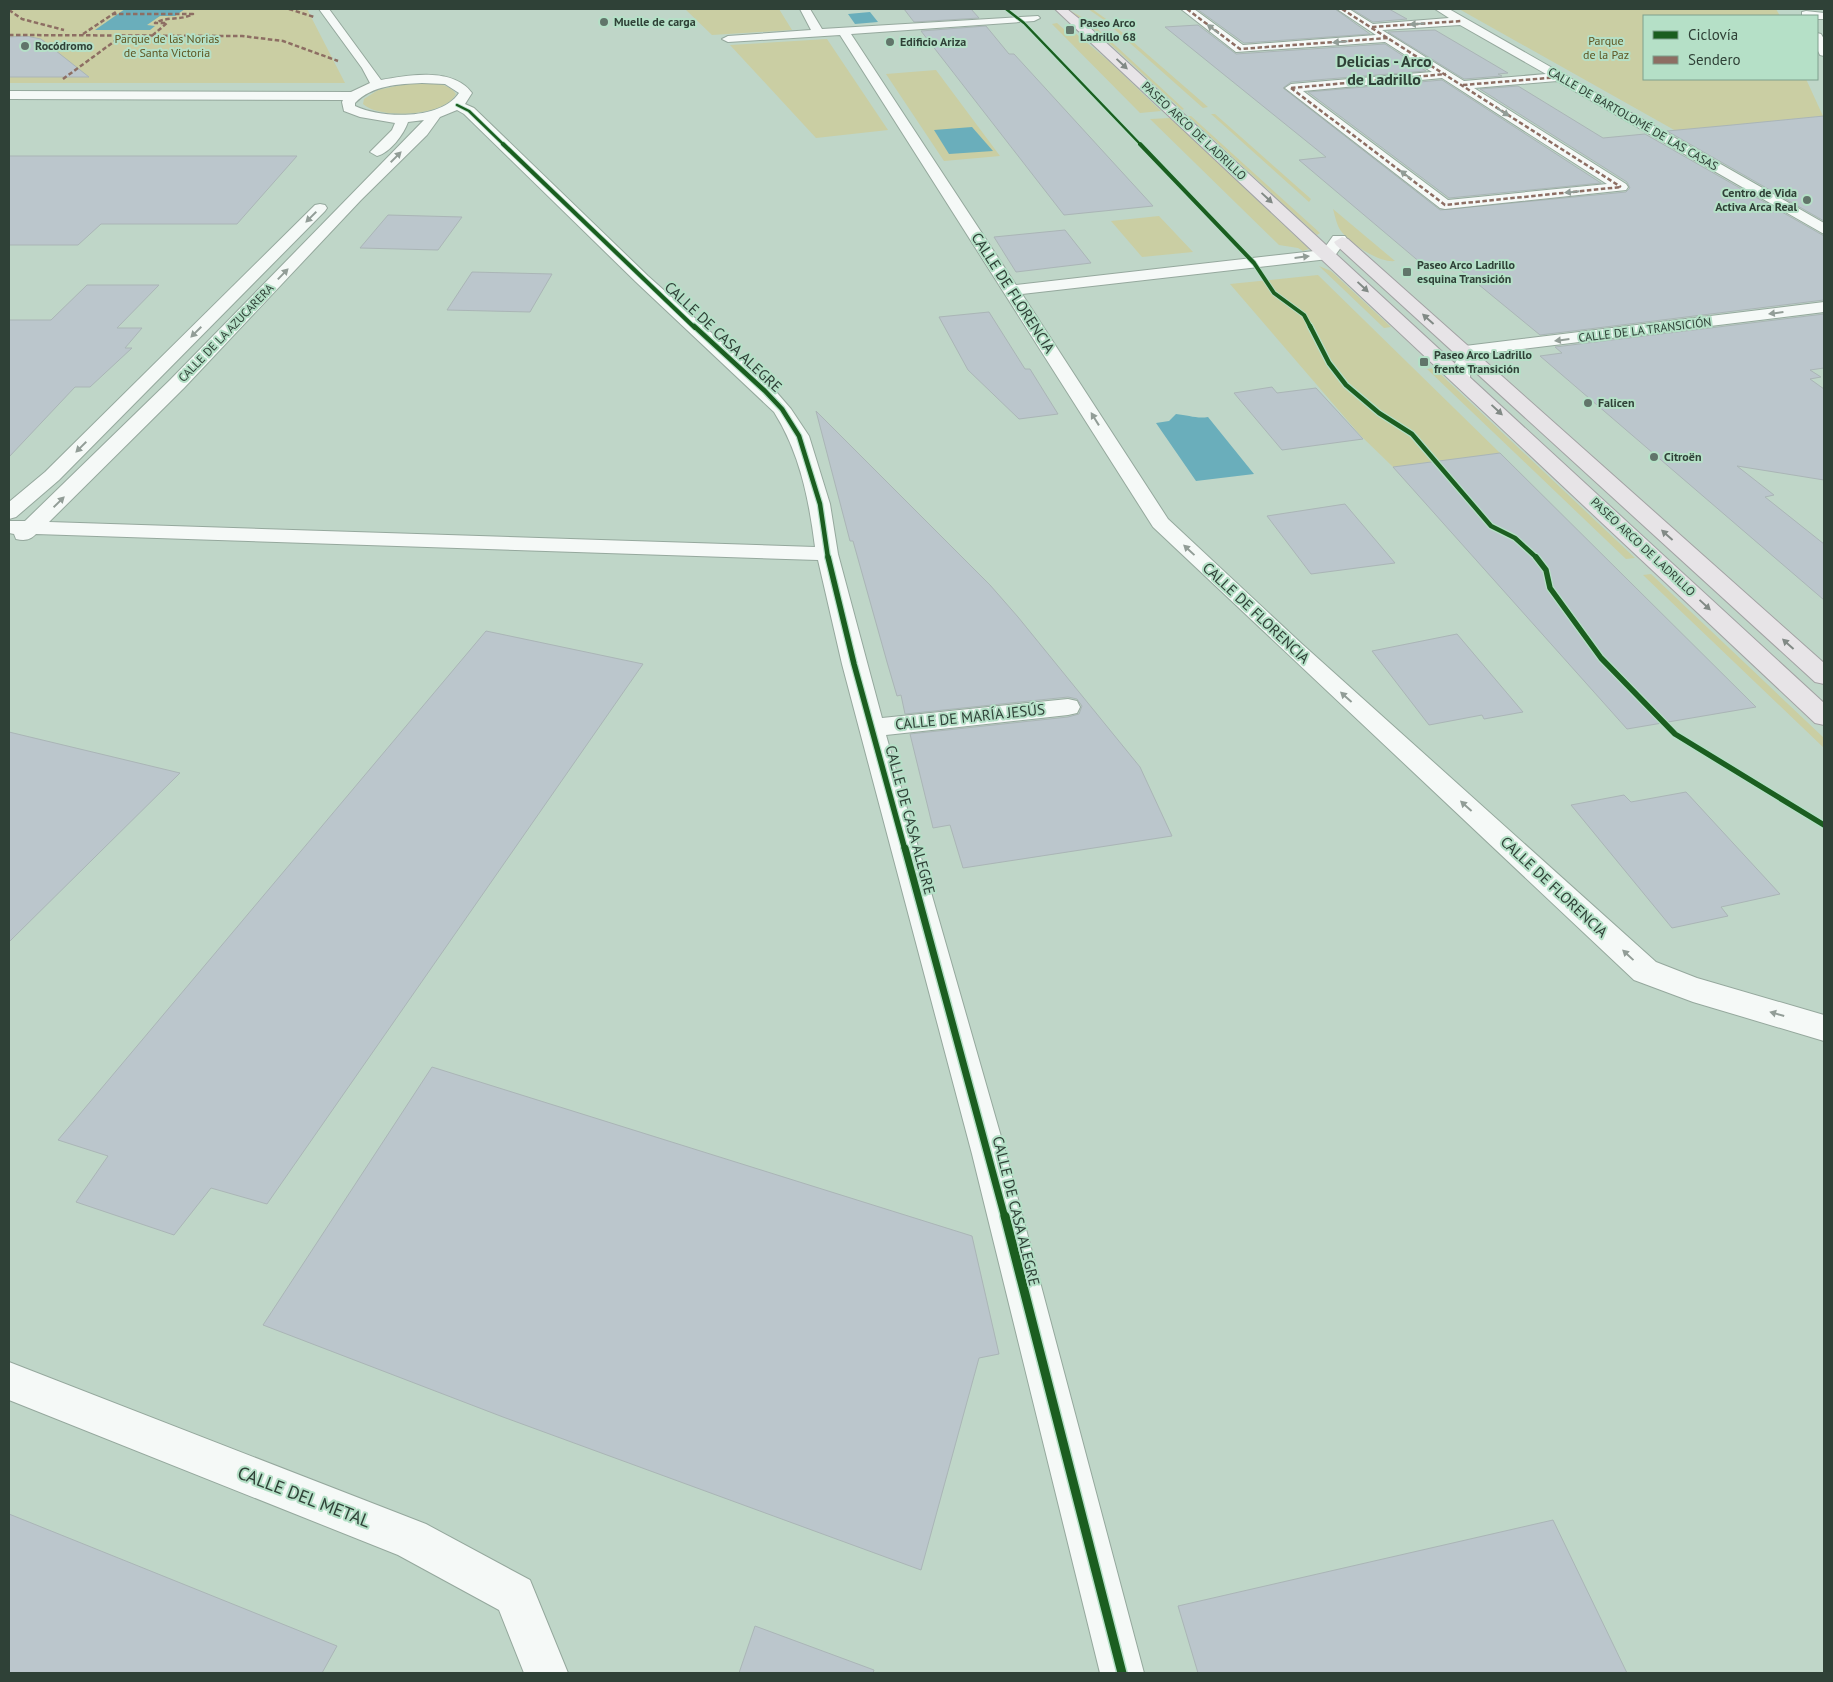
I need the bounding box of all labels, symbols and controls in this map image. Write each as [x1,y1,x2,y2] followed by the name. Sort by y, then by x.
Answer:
[614,14,696,29] place label: Muelle de carga
[1080,15,1136,44] place label: Paseo Arco Ladrillo 68
[1643,15,1818,80] legend
[598,16,610,28] marker: Muelle de carga
[1409,20,1425,28] one-way arrow
[1064,24,1076,36] marker: Paseo Arco Ladrillo 68
[1206,24,1220,34] one-way arrow
[1688,25,1738,44] text: Ciclovía
[115,31,219,60] park label: Parque de las Norias de Santa Victoria
[1583,33,1629,62] park label: Parque de la Paz
[900,34,966,49] place label: Edificio Ariza
[884,36,896,48] marker: Edificio Ariza
[35,38,93,53] place label: Rocódromo
[1331,38,1347,46] one-way arrow
[19,40,31,52] marker: Rocódromo
[1688,50,1741,69] text: Sendero
[1336,51,1432,89] district label: Delicias - Arco de Ladrillo
[1116,58,1128,70] one-way arrow
[1545,64,1721,174] street label: CALLE DE BARTOLOMÉ DE LAS CASAS
[1139,78,1250,183] street label: PASEO ARCO DE LADRILLO
[1497,107,1510,116] one-way arrow
[390,152,402,164] one-way arrow
[1400,170,1413,181] one-way arrow
[1715,185,1797,214] place label: Centro de Vida Activa Arca Real
[1564,188,1580,196] one-way arrow
[1261,192,1273,204] one-way arrow
[1801,194,1813,206] marker: Centro de Vida Activa Arca Real
[305,211,317,223] one-way arrow
[967,229,1060,357] street label: CALLE DE FLORENCIA
[1294,253,1310,261] one-way arrow
[1417,257,1516,286] place label: Paseo Arco Ladrillo esquina Transición
[1401,266,1413,278] marker: Paseo Arco Ladrillo esquina Transición
[277,268,289,280] one-way arrow
[661,277,786,396] street label: CALLE DE CASA ALEGRE
[175,280,276,385] street label: CALLE DE LA AZUCARERA
[1357,281,1369,293] one-way arrow
[1768,310,1784,318] one-way arrow
[1423,313,1435,325] one-way arrow
[1578,314,1712,345] street label: CALLE DE LA TRANSICIÓN
[191,326,203,338] one-way arrow
[1554,336,1570,344] one-way arrow
[1434,347,1533,376] place label: Paseo Arco Ladrillo frente Transición
[1418,356,1430,368] marker: Paseo Arco Ladrillo frente Transición
[1598,395,1634,410] place label: Falicen
[1582,397,1594,409] marker: Falicen
[1490,405,1503,416] one-way arrow
[1090,412,1100,425] one-way arrow
[76,441,88,453] one-way arrow
[1664,449,1701,464] place label: Citroën
[1648,451,1660,463] marker: Citroën
[1588,494,1699,599] street label: PASEO ARCO DE LADRILLO
[52,496,64,508] one-way arrow
[1662,529,1674,541] one-way arrow
[1183,544,1195,556] one-way arrow
[1199,558,1314,667] street label: CALLE DE FLORENCIA
[1698,599,1710,611] one-way arrow
[1781,638,1794,649] one-way arrow
[1341,691,1353,703] one-way arrow
[894,699,1046,734] street label: CALLE DE MARÍA JESÚS
[881,743,940,897] street label: CALLE DE CASA ALEGRE
[1461,800,1473,812] one-way arrow
[1497,832,1612,941] street label: CALLE DE FLORENCIA
[1623,949,1635,961] one-way arrow
[1770,1010,1785,1018] one-way arrow
[989,1134,1044,1288] street label: CALLE DE CASA ALEGRE
[234,1461,374,1532] street label: CALLE DEL METAL

